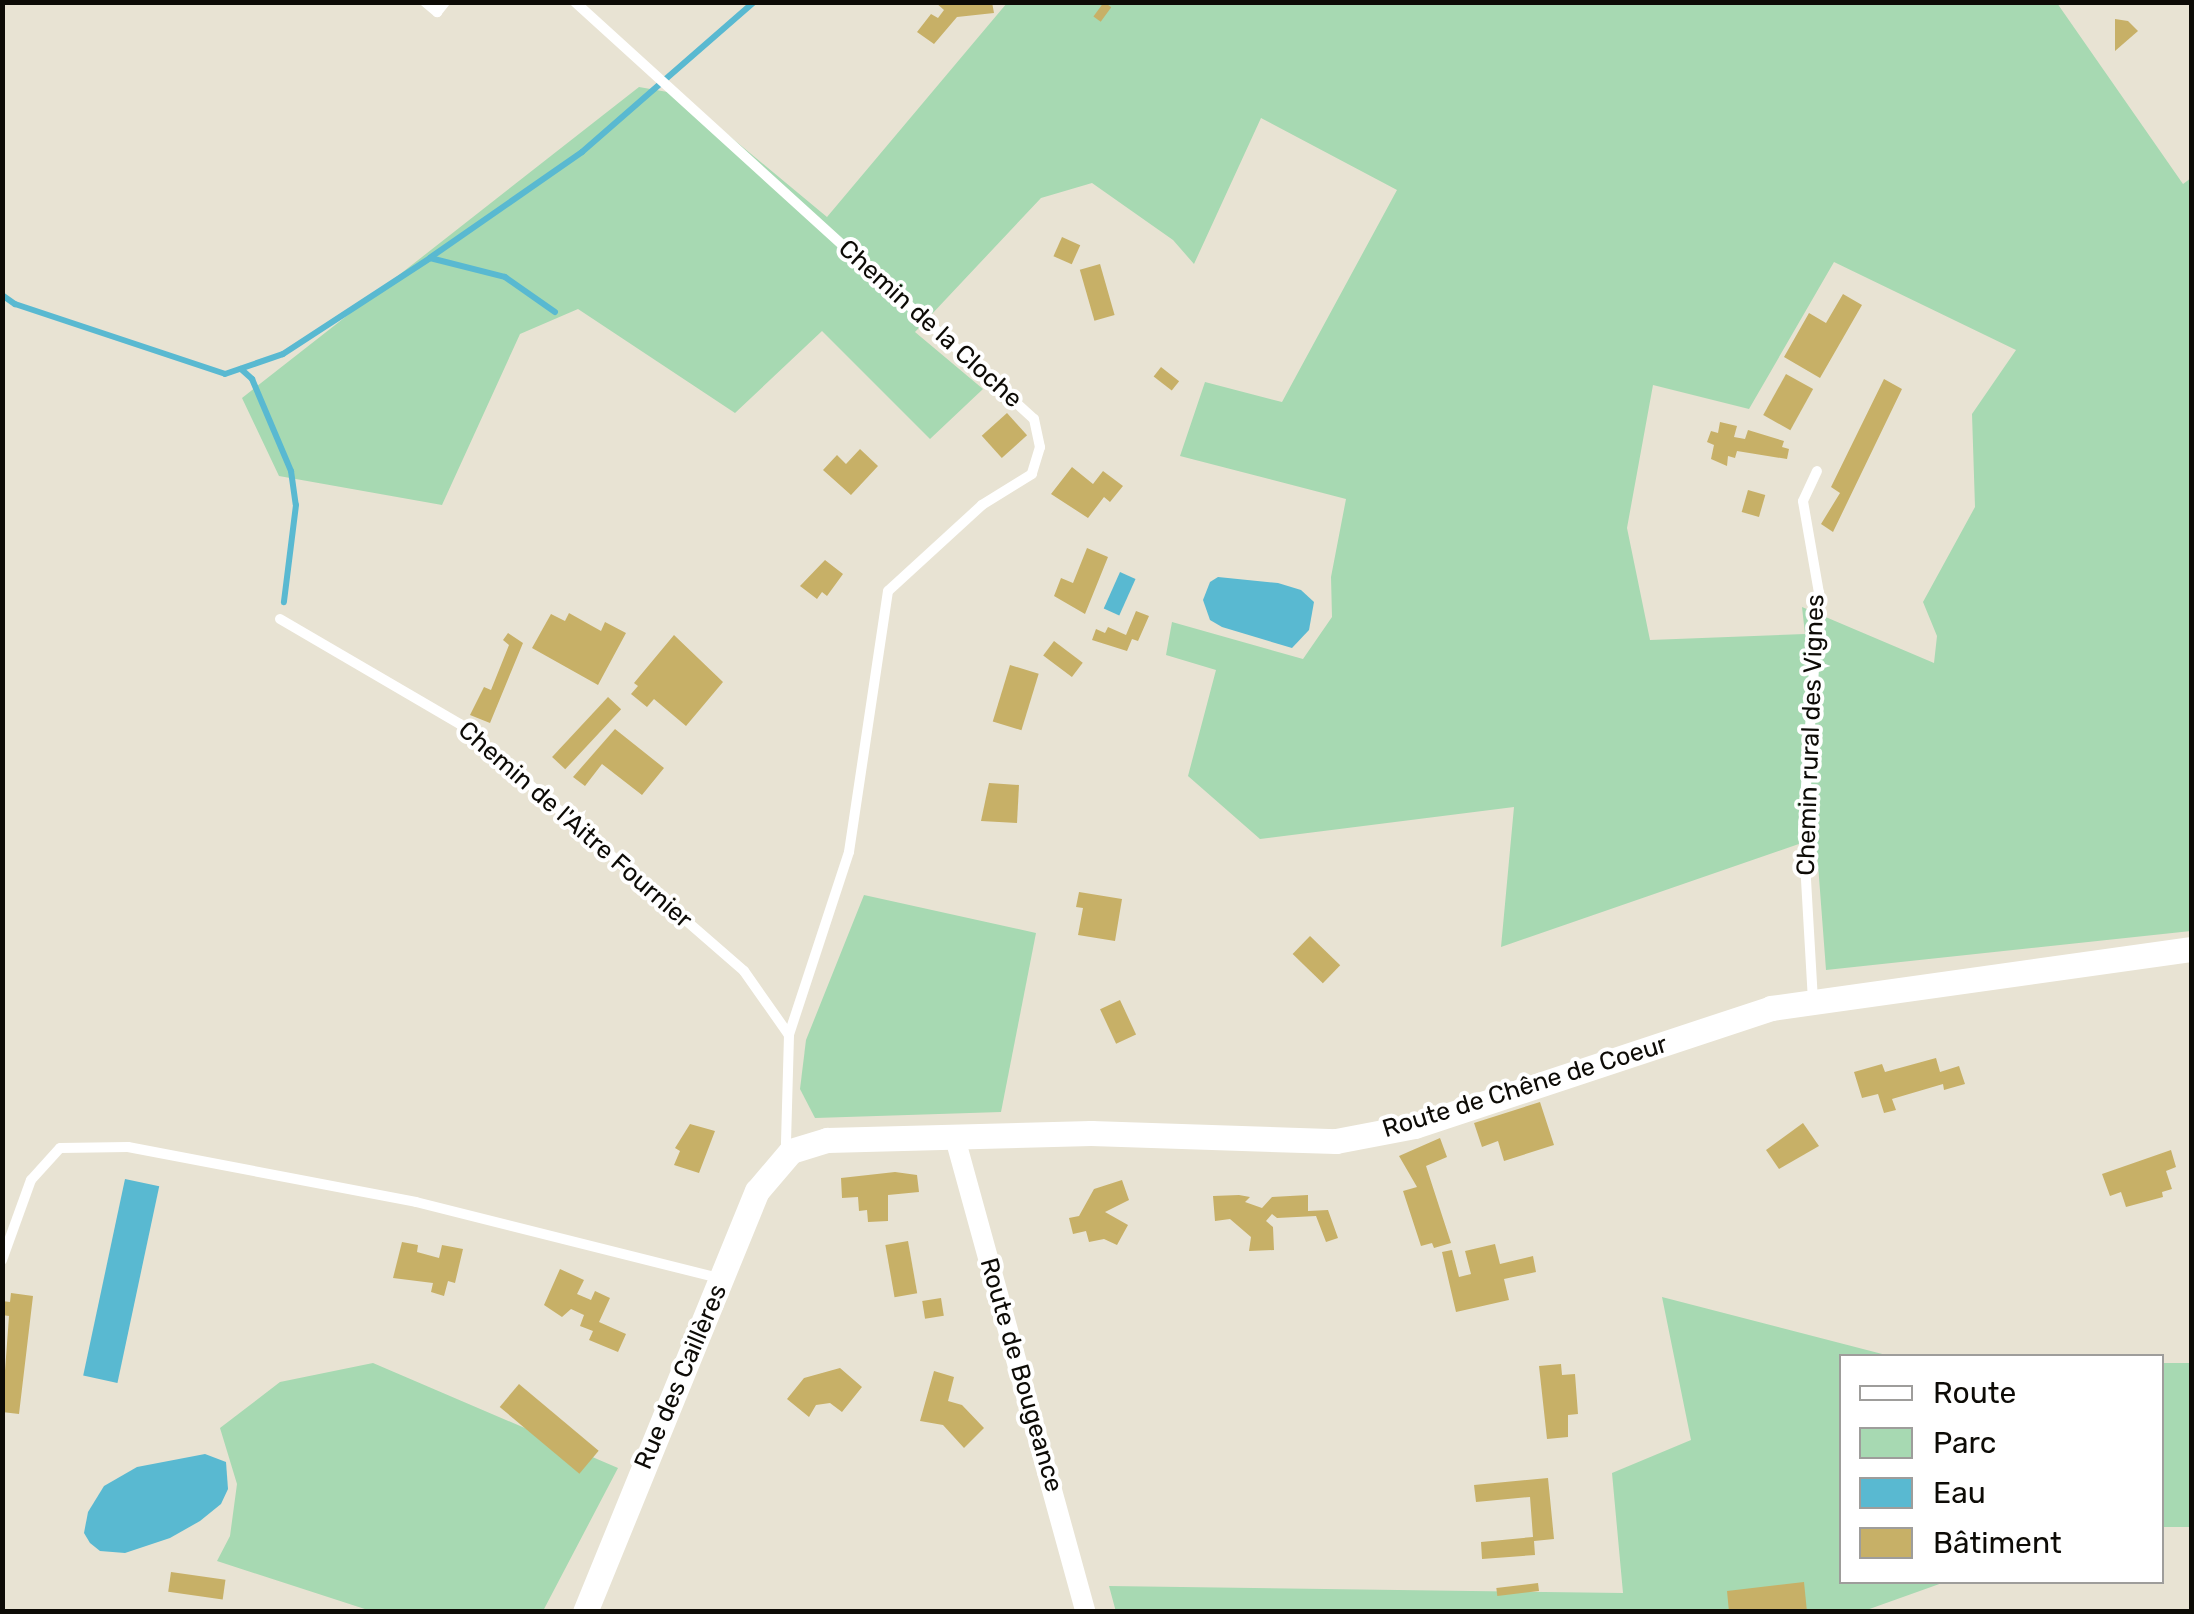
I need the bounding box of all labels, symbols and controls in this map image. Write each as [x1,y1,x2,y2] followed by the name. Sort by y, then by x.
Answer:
[832,234,1028,414] street label: Chemin de la Cloche
[1791,593,1831,877] street label: Chemin rural des Vignes
[452,715,698,935] street label: Chemin de l'Aitre Fournier
[1379,1029,1671,1145] street label: Route de Chêne de Coeur
[973,1254,1069,1496] street label: Route de Bougeance
[629,1280,733,1474] street label: Rue des Caillères
[1839,1354,2164,1584] legend
[1933,1375,2016,1411] text: Route
[1933,1425,1996,1461] text: Parc
[1933,1475,1986,1511] text: Eau
[1933,1525,2062,1561] text: Bâtiment

